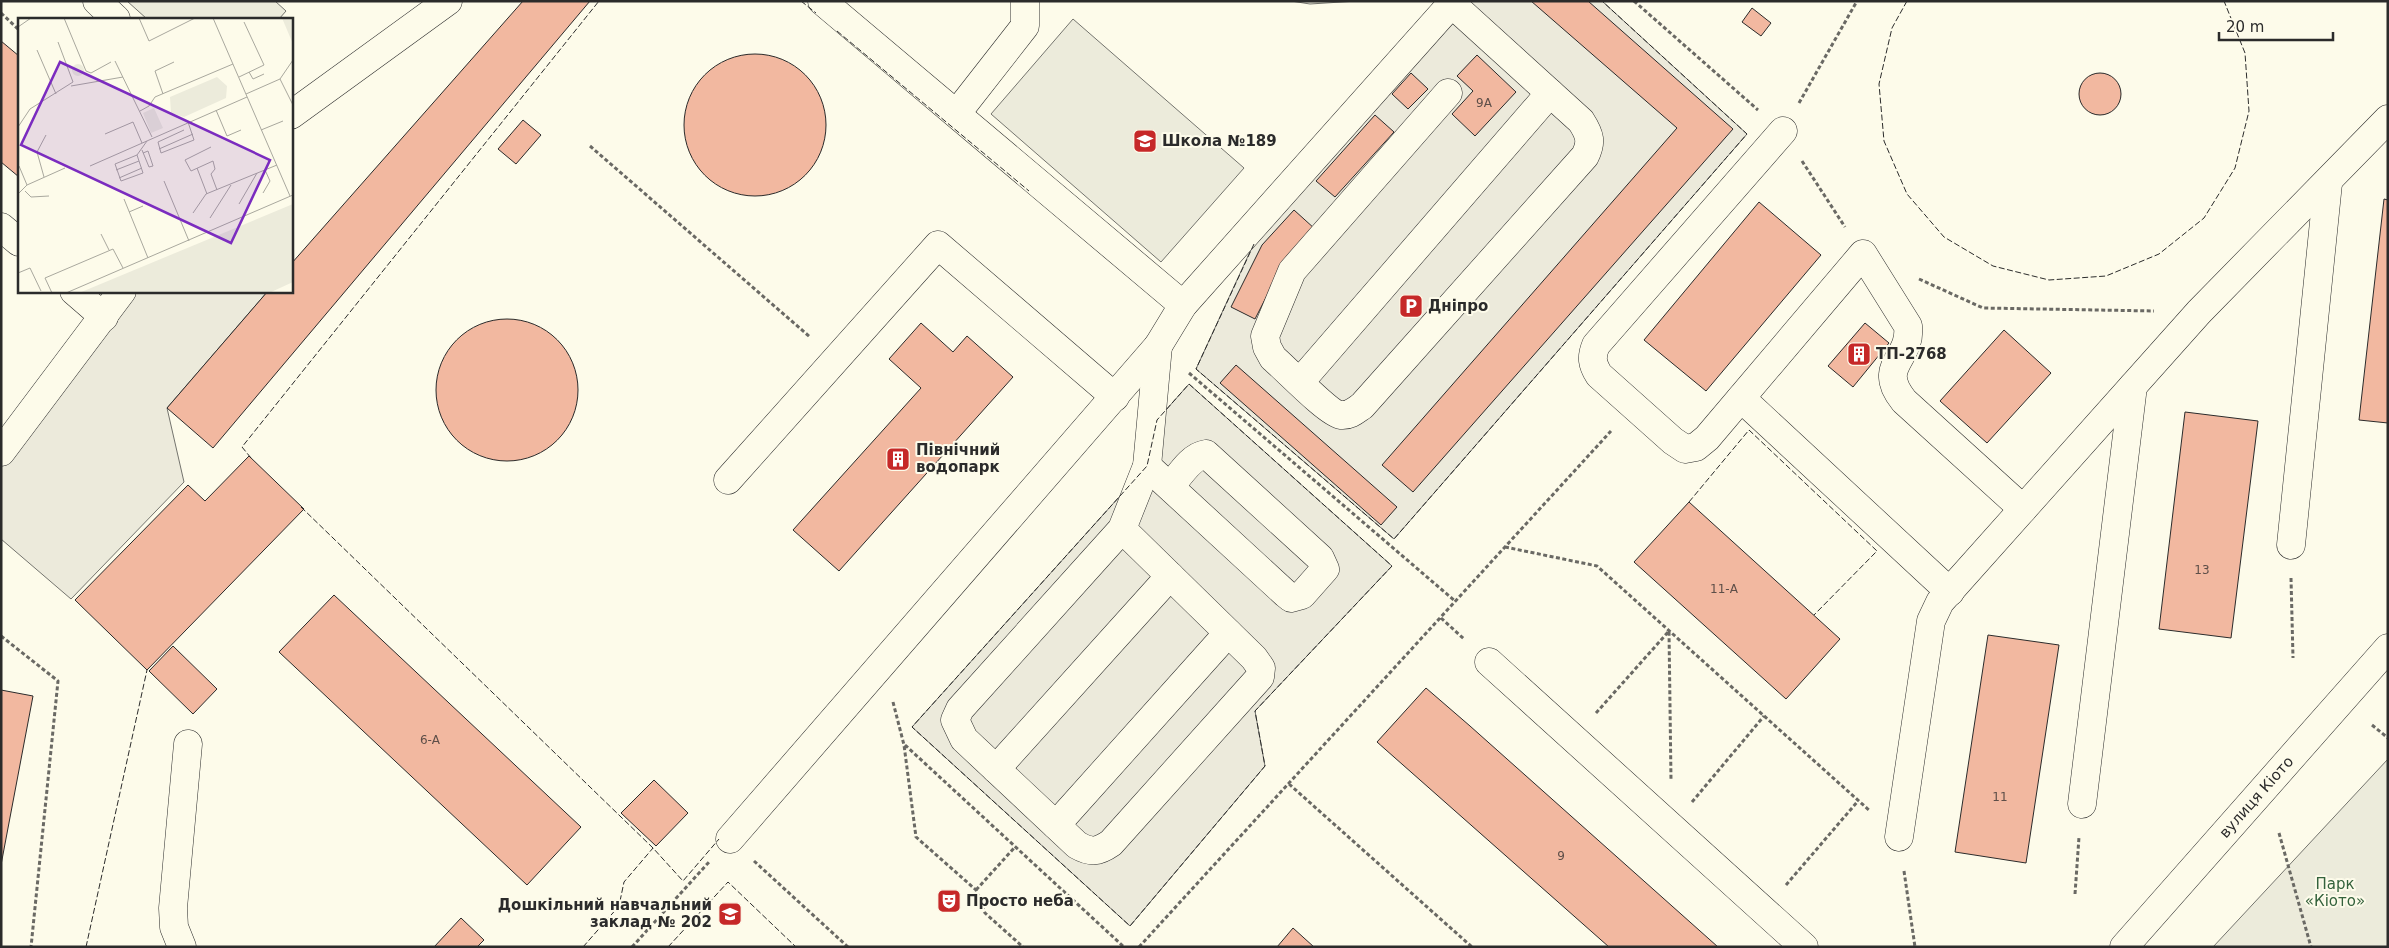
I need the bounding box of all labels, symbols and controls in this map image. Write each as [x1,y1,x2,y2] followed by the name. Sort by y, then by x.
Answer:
[2219,10,2333,42] scale bar
[18,18,292,292] inset map
[2226,18,2264,36] text: 20 m
[1476,96,1493,110] house number: 9А
[1132,128,1158,154] school or university icon: Школа №189
[1162,132,1277,150] place label: Школа №189
[1398,293,1424,319] parking icon: Дніпро
[1428,297,1488,315] place label: Дніпро
[1846,341,1872,367] building icon: ТП-2768
[1876,345,1947,363] place label: ТП-2768
[916,441,1000,476] place label: Північний водопарк
[885,446,911,472] building icon: Північний водопарк
[2194,563,2210,577] house number: 13
[1710,582,1739,596] house number: 11-А
[420,733,441,747] house number: 6-А
[2216,752,2297,842] street label: вулиця Кіото
[1992,790,2008,804] house number: 11
[1557,849,1565,863] house number: 9
[2305,875,2365,910] park label: Парк «Кіото»
[936,888,962,914] theatre icon: Просто неба
[966,892,1074,910] place label: Просто неба
[498,896,712,931] place label: Дошкільний навчальний заклад № 202
[717,901,743,927] school or university icon: Дошкільний навчальний заклад № 202

